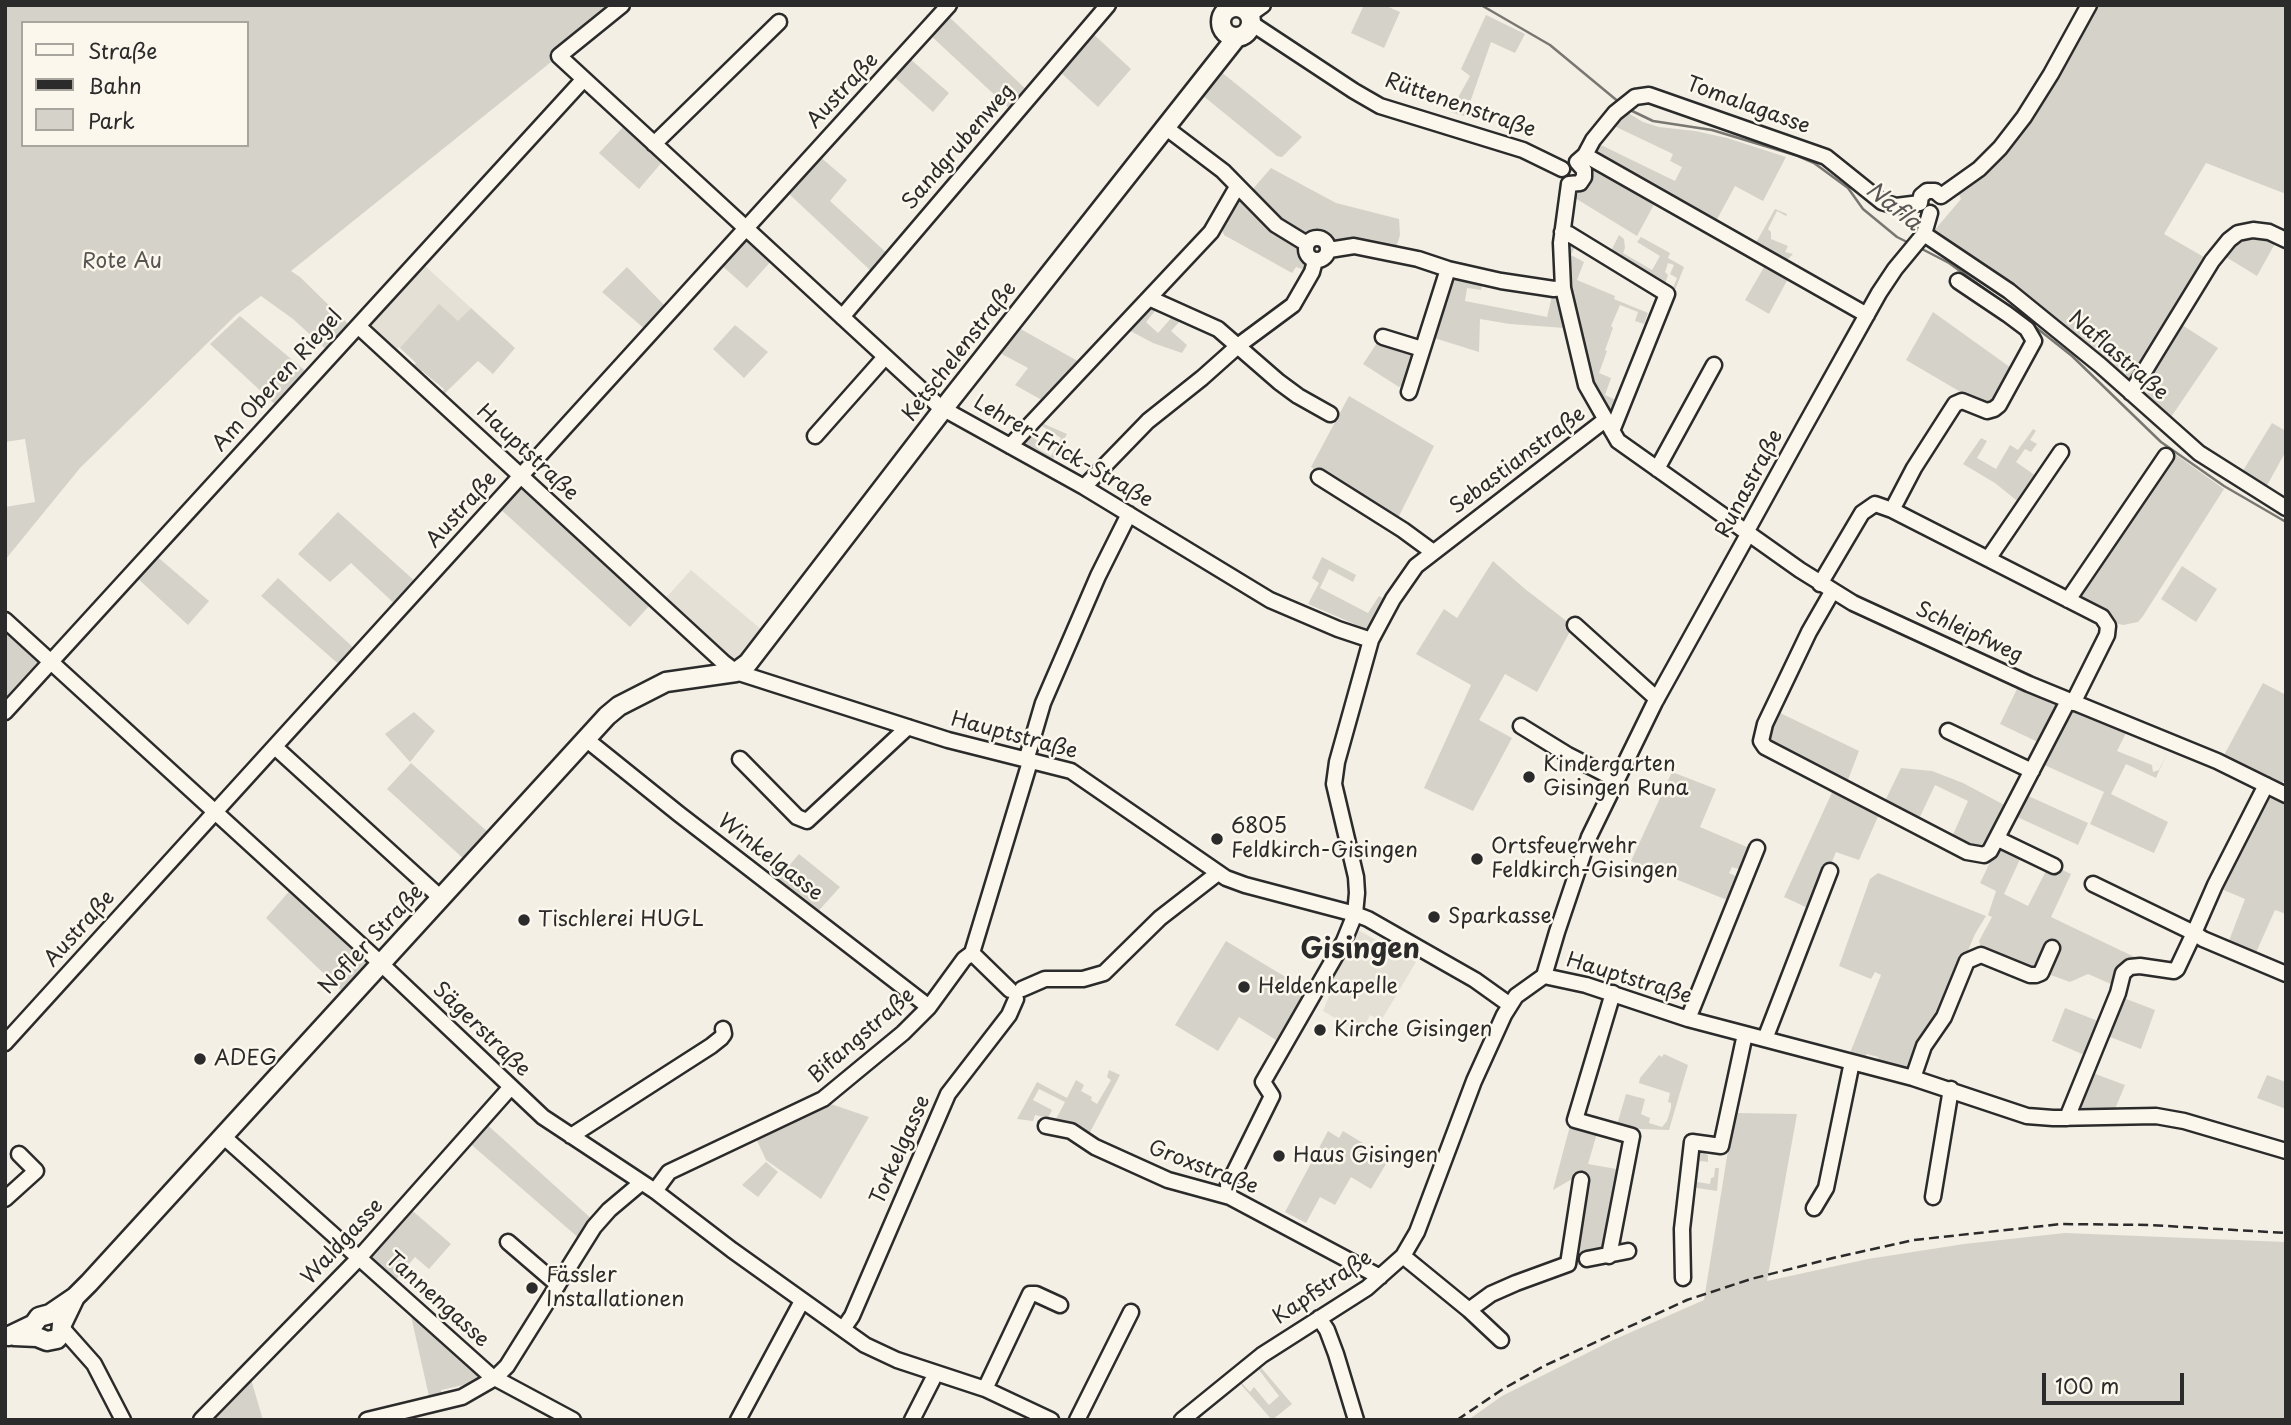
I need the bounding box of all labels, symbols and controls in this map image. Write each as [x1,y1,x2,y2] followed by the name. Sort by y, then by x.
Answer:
[21,21,248,147] legend
[88,34,157,66] text: Straße
[802,48,884,134] street label: Austraße
[1381,68,1539,144] street label: Rüttenenstraße
[88,69,142,101] text: Bahn
[1683,72,1813,140] street label: Tomalagasse
[897,79,1021,215] street label: Sandgrubenweg
[88,104,135,136] text: Park
[1860,177,1926,237] water label: Nafla
[82,249,162,275] park label: Rote Au
[898,277,1022,427] street label: Ketschelenstraße
[208,305,348,457] street label: Am Oberen Riegel
[2063,306,2173,406] street label: Naflastraße
[969,390,1157,514] street label: Lehrer-Frick-Straße
[471,399,583,507] street label: Hauptstraße
[1445,402,1591,520] street label: Sebastianstraße
[1711,425,1789,543] street label: Runastraße
[421,467,503,553] street label: Austraße
[1911,597,2027,669] street label: Schleipfweg
[948,707,1080,765] street label: Hauptstraße
[1543,752,1689,802] place label: Kindergarten Gisingen Runa
[1521,769,1537,785] marker: Kindergarten Gisingen Runa
[712,809,828,907] street label: Winkelgasse
[1231,814,1418,864] place label: 6805 Feldkirch-Gisingen
[1209,831,1225,847] marker: 6805 Feldkirch-Gisingen
[1491,834,1678,884] place label: Ortsfeuerwehr Feldkirch-Gisingen
[1469,851,1485,867] marker: Ortsfeuerwehr Feldkirch-Gisingen
[315,880,429,1000] street label: Nofler Straße
[39,886,121,972] street label: Austraße
[1448,904,1552,930] place label: Sparkasse
[538,907,704,933] place label: Tischlerei HUGL
[1426,909,1442,925] marker: Sparkasse
[516,912,532,928] marker: Tischlerei HUGL
[1300,933,1420,967] district label: Gisingen
[1563,948,1695,1010] street label: Hauptstraße
[1258,974,1398,1000] place label: Heldenkapelle
[427,977,535,1083] street label: Sägerstraße
[1236,979,1252,995] marker: Heldenkapelle
[804,983,920,1089] street label: Bifangstraße
[1334,1017,1492,1043] place label: Kirche Gisingen
[1312,1022,1328,1038] marker: Kirche Gisingen
[214,1046,277,1072] place label: ADEG
[192,1051,208,1067] marker: ADEG
[866,1092,936,1208] street label: Torkelgasse
[1145,1136,1261,1200] street label: Groxstraße
[1293,1143,1438,1169] place label: Haus Gisingen
[1271,1148,1287,1164] marker: Haus Gisingen
[297,1194,389,1290] street label: Waldgasse
[1269,1246,1377,1330] street label: Kapfstraße
[380,1247,494,1353] street label: Tannengasse
[546,1263,684,1313] place label: Fässler Installationen
[524,1280,540,1296] marker: Fässler Installationen
[2046,1358,2188,1402] scale bar
[2055,1369,2119,1401] text: 100 m

